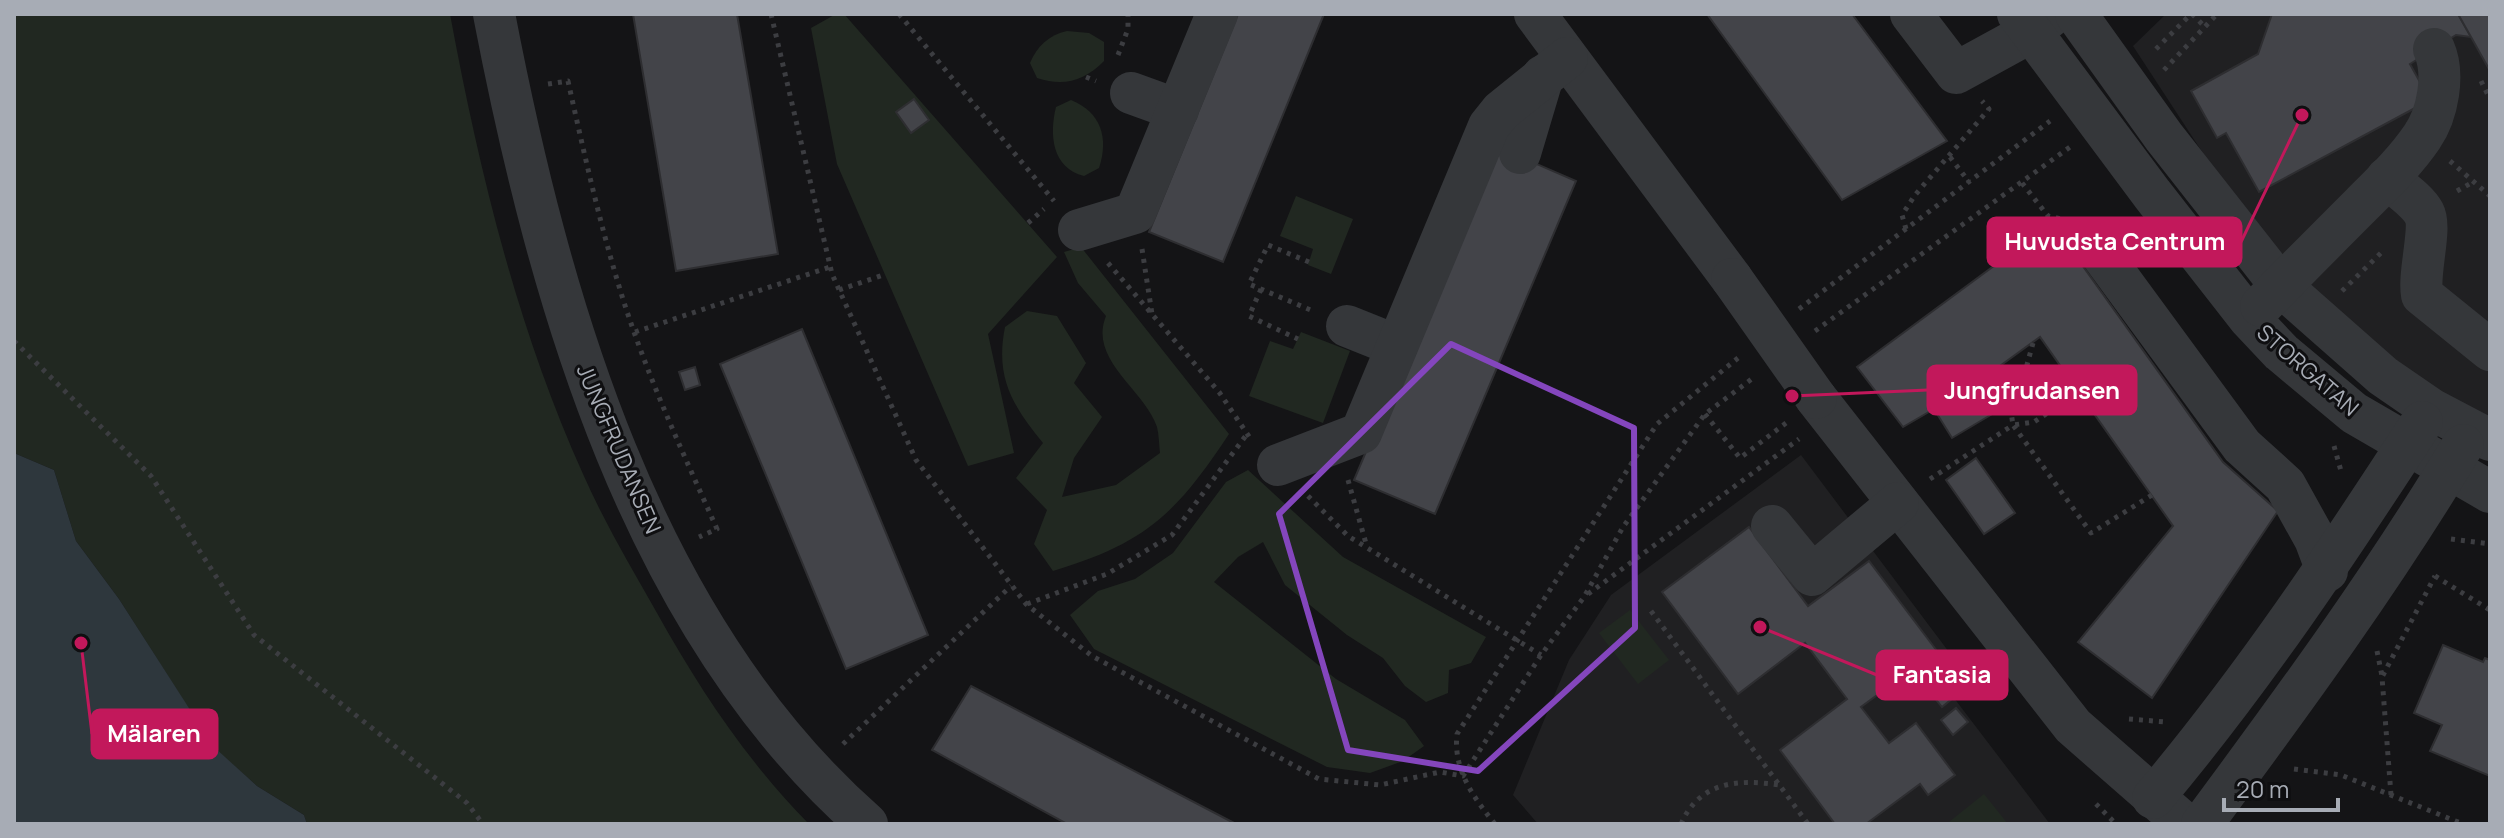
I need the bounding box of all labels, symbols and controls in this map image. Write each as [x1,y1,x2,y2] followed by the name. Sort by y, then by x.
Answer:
[1988,218,2241,266] callout: Huvudsta Centrum
[2005,224,2225,257] text: Huvudsta Centrum
[2251,317,2365,423] street label: STORGATAN
[570,360,668,538] street label: JUNGFRUDANSEN
[1928,366,2136,414] callout: Jungfrudansen
[1944,373,2120,406] text: Jungfrudansen
[1877,651,2007,699] callout: Fantasia
[1893,657,1991,690] text: Fantasia
[92,710,217,758] callout: Mälaren
[107,716,201,749] text: Mälaren
[2224,762,2338,812] scale bar
[2236,772,2289,805] text: 20 m

